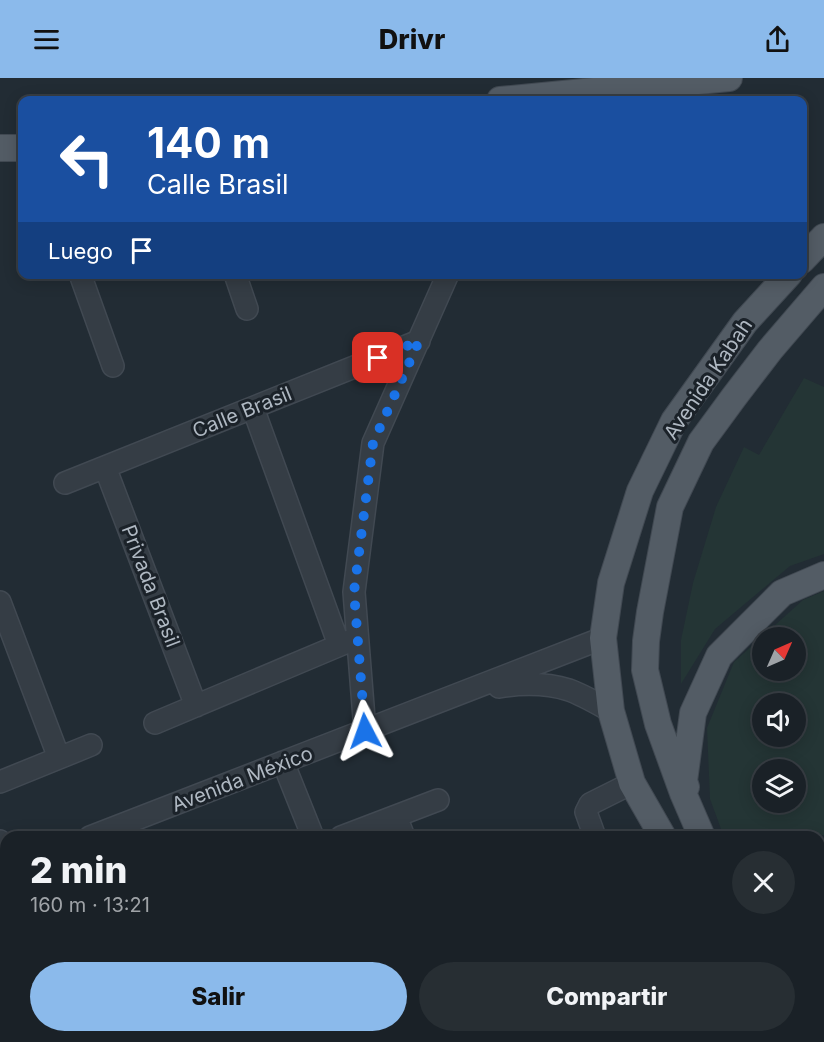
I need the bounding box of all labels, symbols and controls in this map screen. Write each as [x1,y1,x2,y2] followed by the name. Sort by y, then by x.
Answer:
[30,23,63,56] icon: menu
[379,23,445,56] text: Drivr
[761,23,794,56] icon: share
[147,117,270,168] text: 140 m
[48,120,126,198] icon: left
[147,168,289,201] text: Calle Brasil
[125,234,158,267] icon: arrive
[48,238,113,264] text: Luego
[659,314,757,444] street label: Avenida Kabah
[352,332,403,383] pin
[361,341,394,374] icon: arrive
[189,381,295,443] street label: Calle Brasil
[117,521,185,651] street label: Privada Brasil
[752,627,806,681] north arrow
[752,627,806,813] map controls
[752,693,806,747] button: sound
[333,699,397,763] position arrow
[168,741,316,817] street label: Avenida México
[752,759,806,813] button: layers
[30,848,127,892] text: 2 min
[732,851,795,914] button: close
[30,893,150,917] text: 160 m · 13:21
[30,962,407,1031] button: Salir
[419,962,795,1031] button: Compartir

